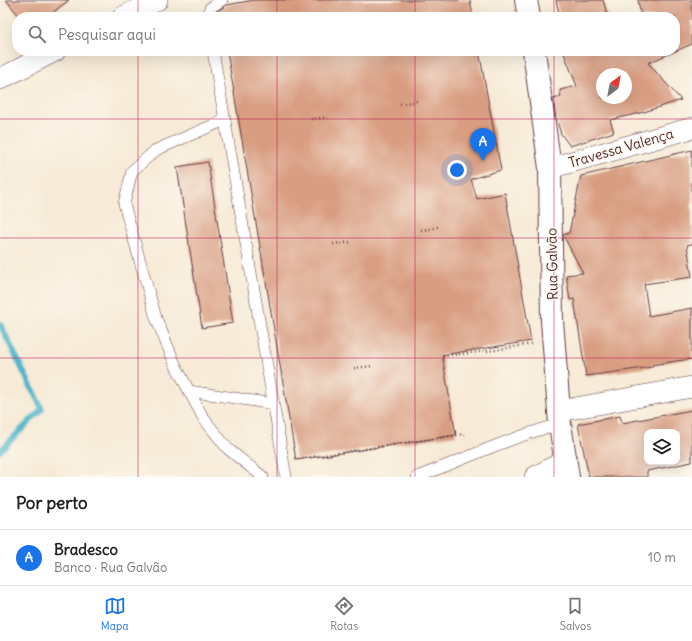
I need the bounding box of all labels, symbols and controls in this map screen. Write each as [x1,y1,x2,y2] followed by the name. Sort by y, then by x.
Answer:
[12,12,680,56] search box
[26,23,48,45] icon: search
[58,25,156,44] text: Pesquisar aqui
[596,68,632,104] north arrow
[566,124,676,172] street label: Travessa Valença
[470,128,496,161] pin: A
[447,160,467,180] your location
[542,228,562,300] street label: Rua Galvão
[644,429,680,465] map controls
[644,429,680,465] button: layers
[16,492,87,514] text: Por perto
[54,540,118,559] text: Bradesco
[25,549,33,566] text: A
[648,549,676,566] text: 10 m
[54,559,167,576] text: Banco · Rua Galvão
[101,595,129,633] tab: Mapa
[330,595,358,633] tab: Rotas
[560,595,591,633] tab: Salvos

